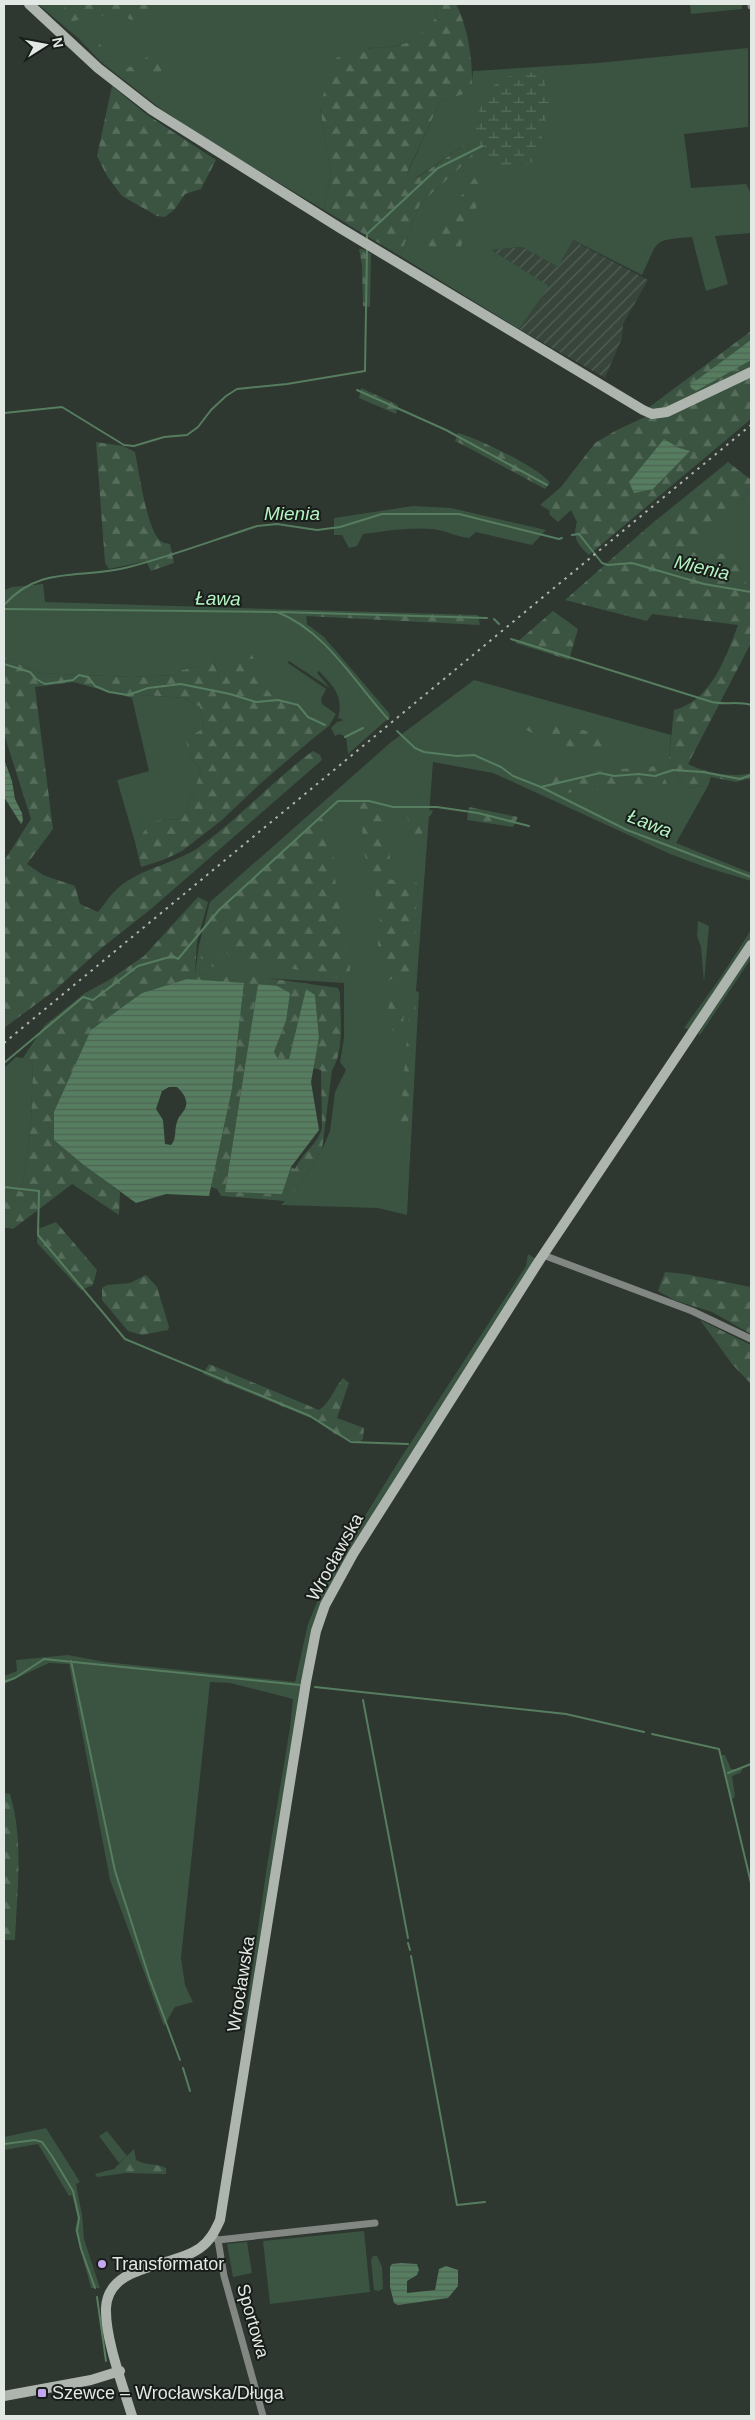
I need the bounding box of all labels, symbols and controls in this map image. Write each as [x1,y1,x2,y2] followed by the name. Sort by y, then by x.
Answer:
[20,20,70,70] north arrow
[49,36,67,49] text: N
[264,503,320,524] water label: Mienia
[672,551,732,584] water label: Mienia
[195,588,241,609] water label: Ława
[625,805,675,842] water label: Ława
[303,1509,368,1604] street label: Wrocławska
[224,1934,259,2033] street label: Wrocławska
[112,2254,224,2274] place label: Transformator
[96,2258,108,2270] marker: Transformator
[233,2282,273,2361] street label: Sportowa
[52,2383,285,2403] place label: Szewce – Wrocławska/Długa
[36,2387,48,2399] marker: Szewce – Wrocławska/Długa

